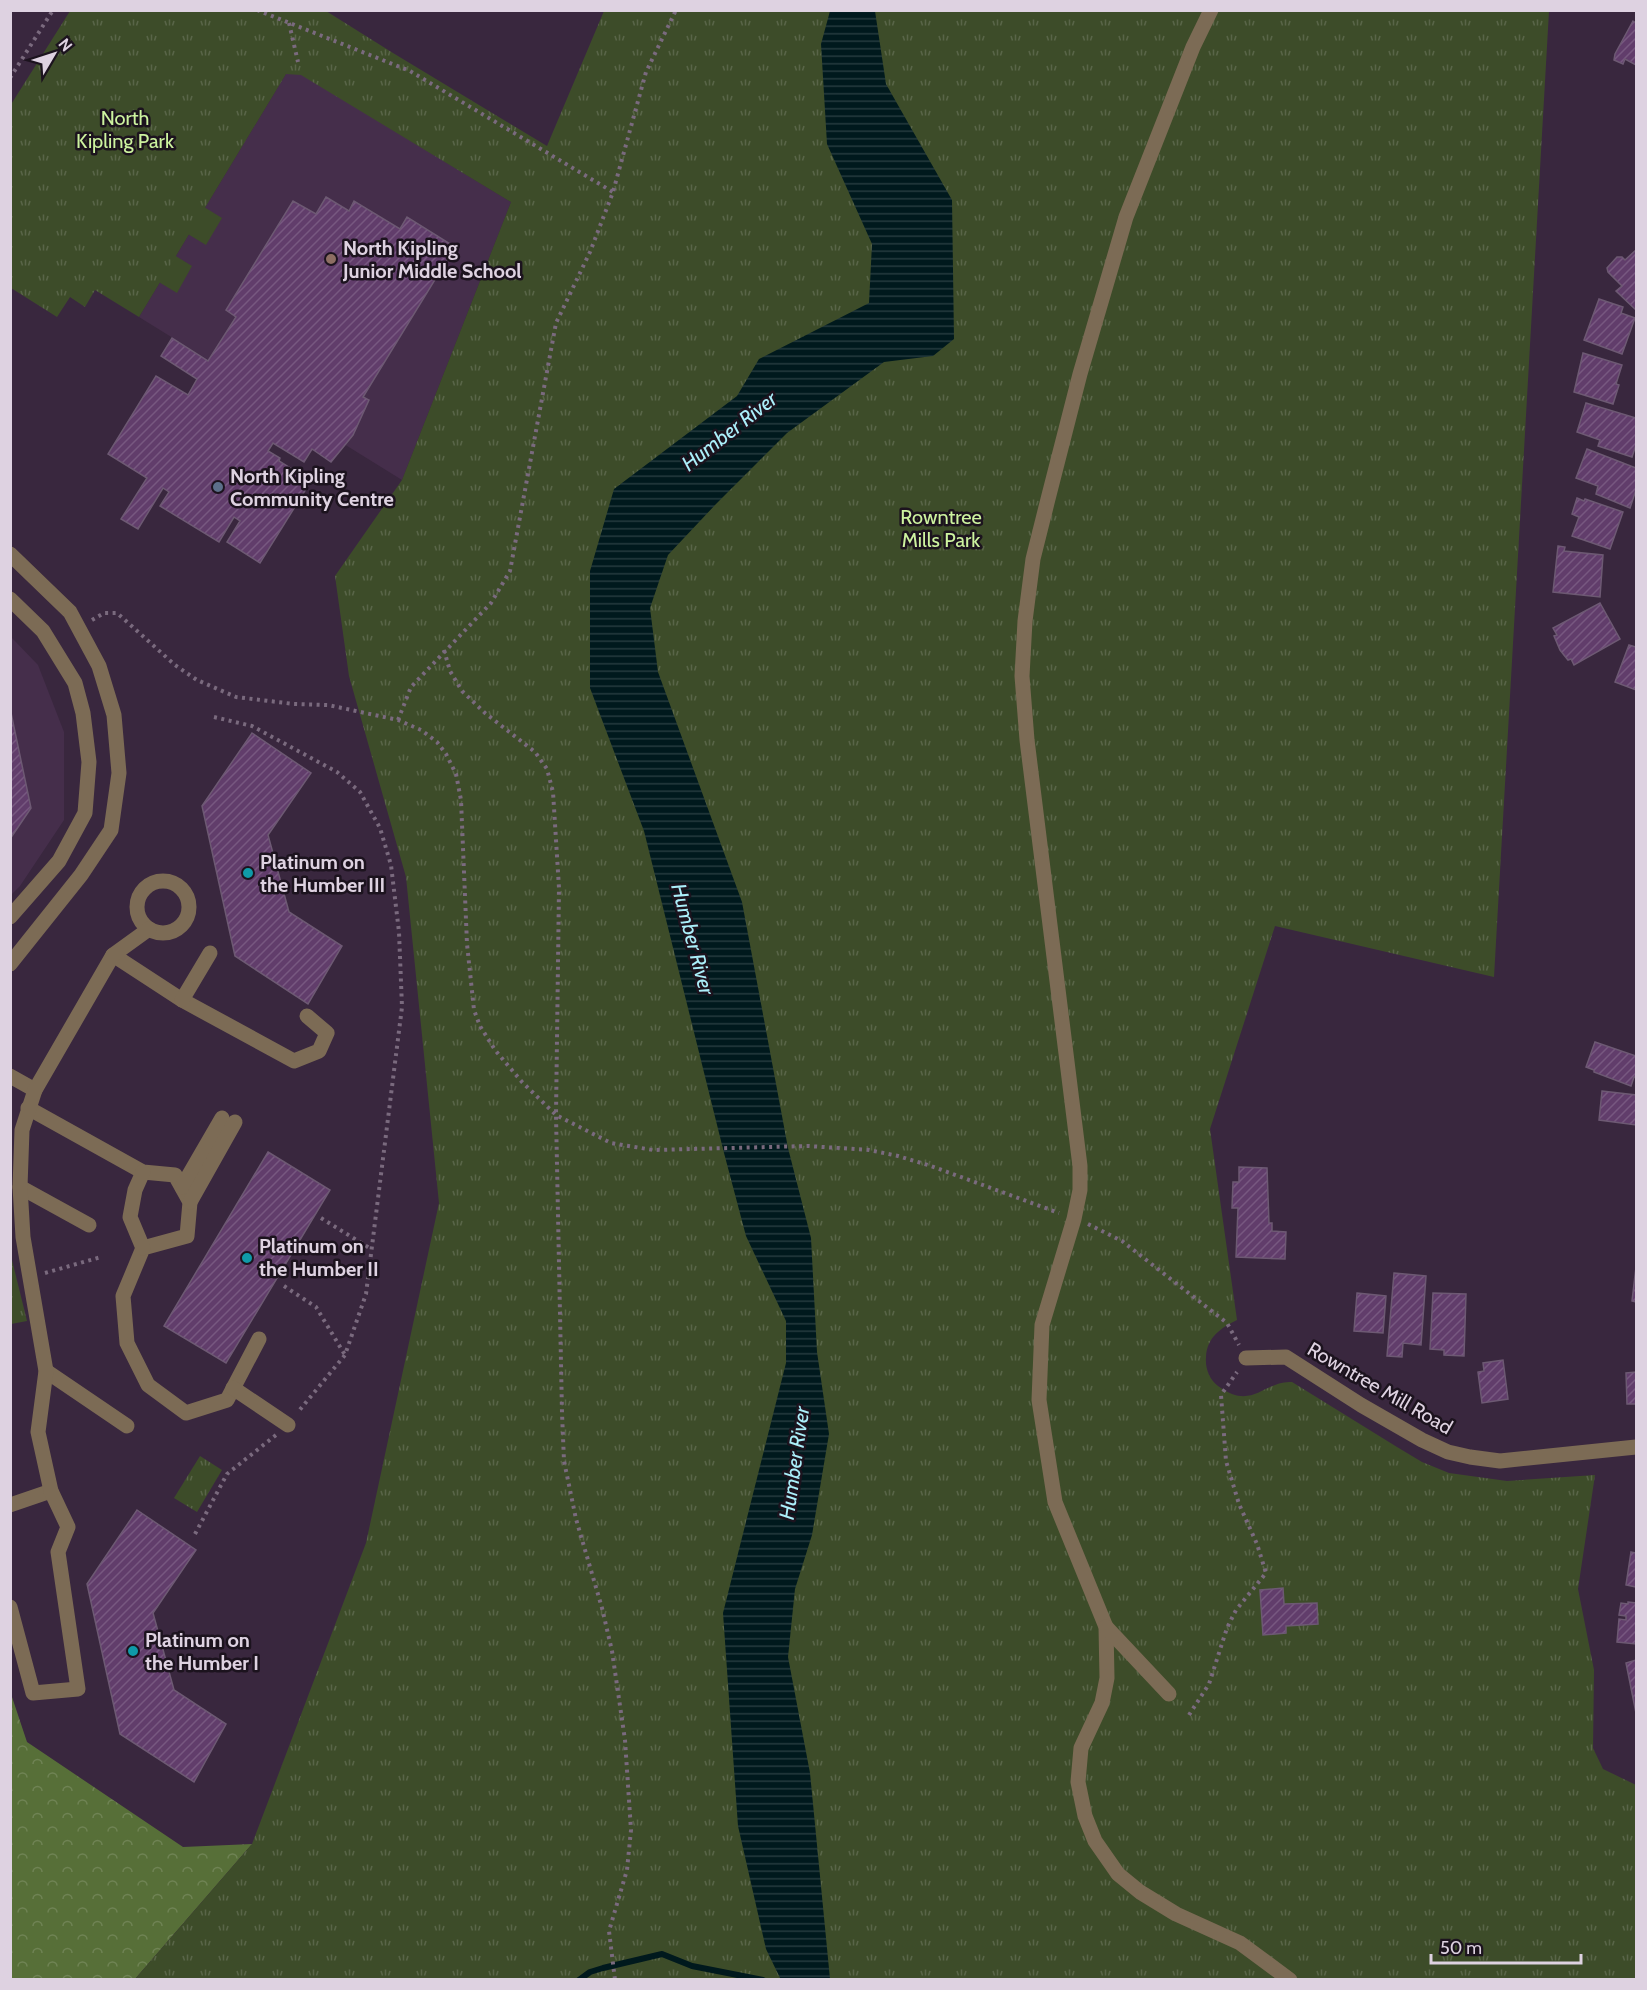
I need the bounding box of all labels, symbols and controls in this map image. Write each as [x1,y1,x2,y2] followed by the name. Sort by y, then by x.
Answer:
[24,24,84,84] north arrow
[54,35,76,55] text: N
[76,106,174,153] park label: North Kipling Park
[342,236,522,283] place label: North Kipling Junior Middle School
[324,252,338,266] marker: North Kipling Junior Middle School
[676,385,783,476] water label: Humber River
[230,464,394,511] place label: North Kipling Community Centre
[211,480,225,494] marker: North Kipling Community Centre
[900,505,982,552] park label: Rowntree Mills Park
[260,850,385,897] place label: Platinum on the Humber III
[241,866,255,880] marker: Platinum on the Humber III
[666,881,720,999] water label: Humber River
[259,1234,379,1281] place label: Platinum on the Humber II
[240,1251,254,1265] marker: Platinum on the Humber II
[1303,1337,1457,1439] street label: Rowntree Mill Road
[774,1403,815,1521] water label: Humber River
[145,1628,259,1675] place label: Platinum on the Humber I
[126,1644,140,1658] marker: Platinum on the Humber I
[1431,1927,1581,1965] scale bar
[1440,1937,1482,1959] text: 50 m

